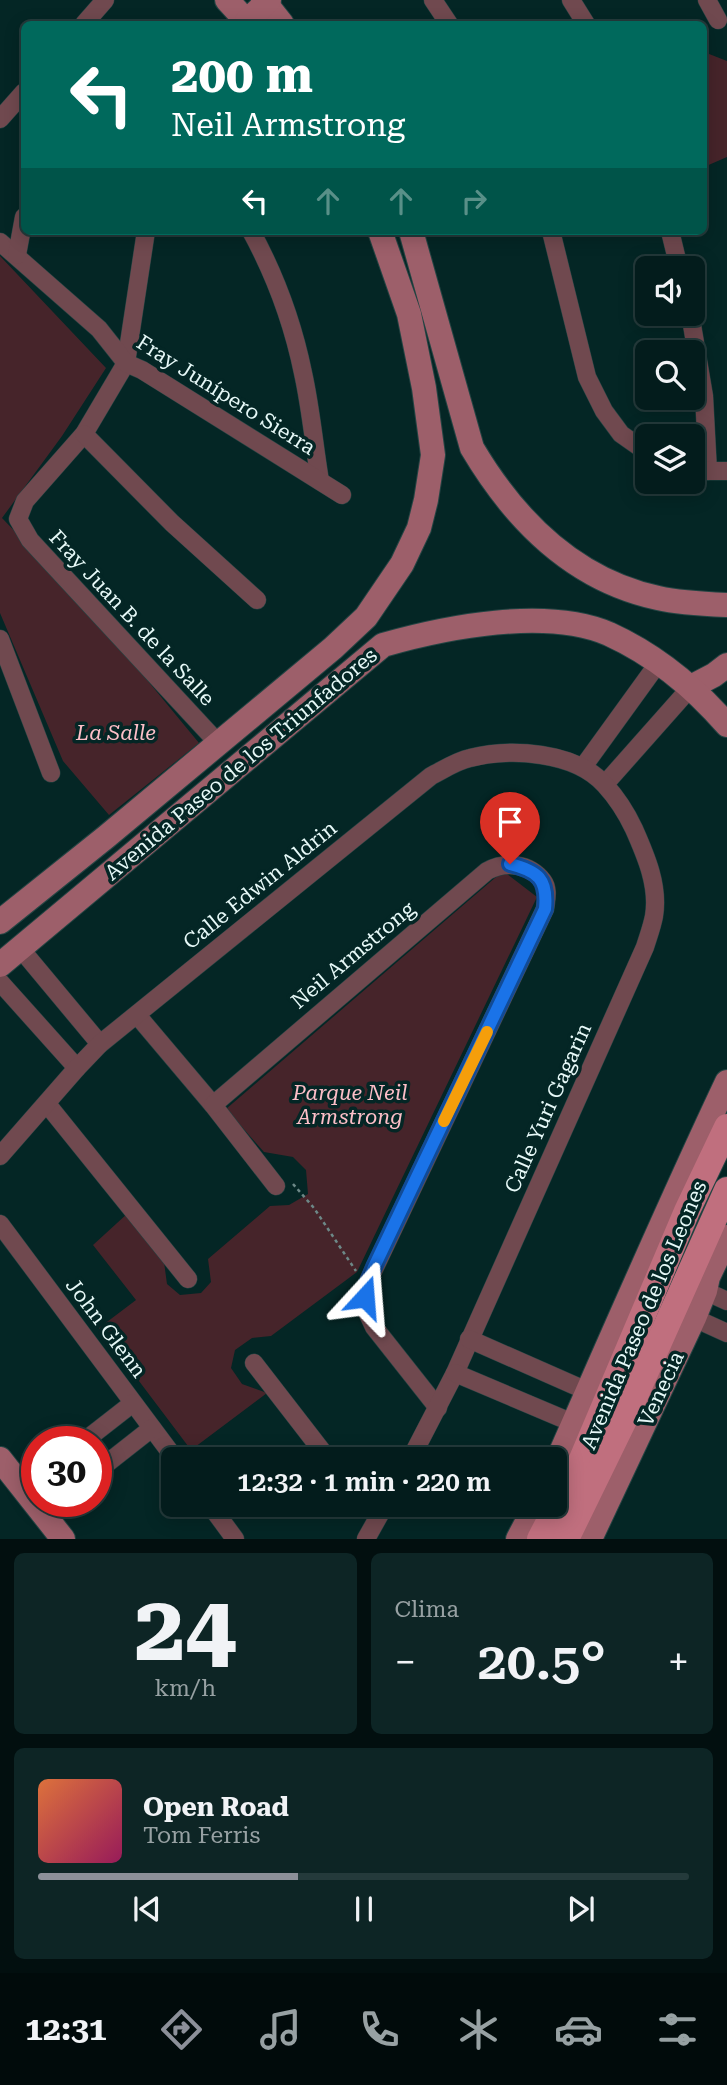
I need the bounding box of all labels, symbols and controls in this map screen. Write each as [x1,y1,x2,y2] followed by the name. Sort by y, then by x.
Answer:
[171,47,313,104] text: 200 m
[56,49,147,140] icon: left
[171,106,405,144] text: Neil Armstrong
[236,182,274,220] icon: left
[309,182,347,220] icon: ahead
[382,182,420,220] icon: ahead
[455,182,493,220] icon: right
[635,256,705,494] map controls
[635,256,705,326] button: sound
[132,330,320,460] street label: Fray Junípero Sierra
[635,340,705,410] button: search
[635,424,705,494] button: layers
[44,525,220,711] street label: Fray Juan B. de la Salle
[100,643,382,885] street label: Avenida Paseo de los Triunfadores
[75,721,156,745] park label: La Salle
[480,792,540,864] pin
[491,803,529,841] icon: arrive
[179,816,342,954] street label: Calle Edwin Aldrin
[286,896,420,1014] street label: Neil Armstrong
[500,1019,596,1197] street label: Calle Yuri Gagarin
[291,1081,408,1129] park label: Parque Neil Armstrong
[576,1177,712,1453] street label: Avenida Paseo de los Leones
[328,1260,402,1334] position arrow
[61,1274,151,1383] street label: John Glenn
[633,1347,689,1430] street label: Venecia
[21,1426,112,1517] speed limit sign: 30
[237,1467,491,1497] text: 12:32 · 1 min · 220 m
[134,1576,236,1682] text: 24
[395,1596,459,1623] text: Clima
[478,1631,606,1692] text: 20.5°
[395,1640,416,1684] text: −
[668,1640,689,1684] text: +
[154,1675,216,1702] text: km/h
[143,1792,289,1822] text: Open Road
[143,1822,260,1849] text: Tom Ferris
[128,1890,166,1928] icon: previous
[345,1890,383,1928] icon: pause
[562,1890,600,1928] icon: next
[157,2005,206,2054] icon: directions
[256,2005,305,2054] icon: music
[355,2005,404,2054] icon: phone
[454,2005,503,2054] icon: climate
[554,2005,603,2054] icon: car
[653,2005,702,2054] icon: filters
[25,2010,107,2048] text: 12:31

